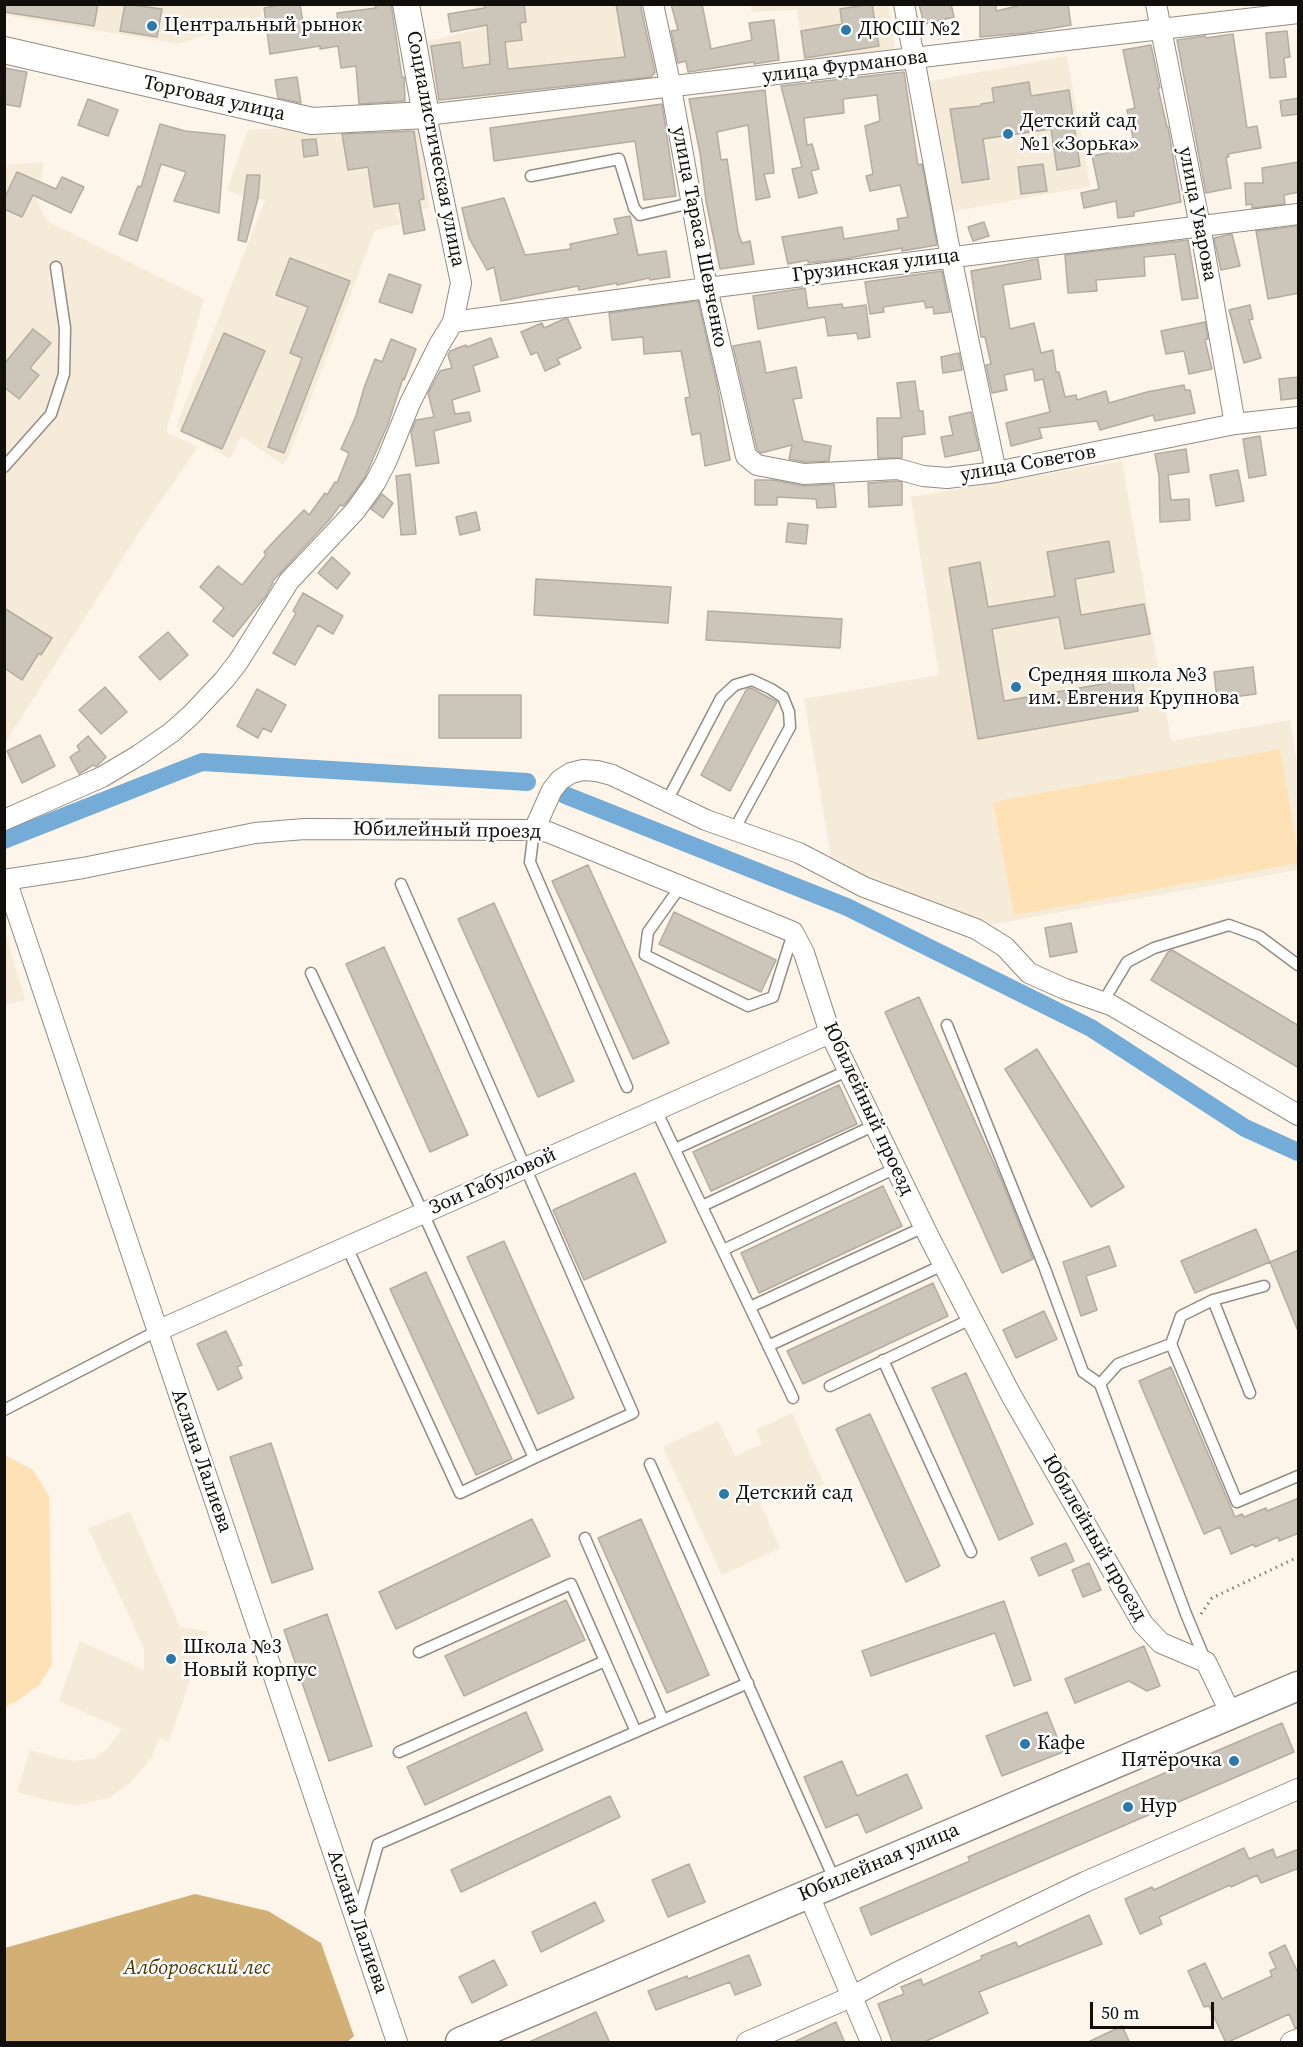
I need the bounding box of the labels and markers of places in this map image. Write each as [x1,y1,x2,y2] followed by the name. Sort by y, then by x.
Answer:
[164,14,362,38] place label: Центральный рынок
[858,18,960,42] place label: ДЮСШ №2
[145,19,159,33] marker: Центральный рынок
[839,23,853,37] marker: ДЮСШ №2
[1020,110,1139,157] place label: Детский сад №1 «Зорька»
[1001,127,1015,141] marker: Детский сад №1 «Зорька»
[1028,664,1239,711] place label: Средняя школа №3 им. Евгения Крупнова
[1009,680,1023,694] marker: Средняя школа №3 им. Евгения Крупнова
[736,1482,853,1506] place label: Детский сад
[717,1487,731,1501] marker: Детский сад
[183,1636,317,1683] place label: Школа №3 Новый корпус
[164,1652,178,1666] marker: Школа №3 Новый корпус
[1037,1732,1085,1756] place label: Кафе
[1018,1737,1032,1751] marker: Кафе
[1121,1749,1222,1773] place label: Пятёрочка
[1227,1754,1241,1768] marker: Пятёрочка
[1140,1795,1177,1819] place label: Нур
[1121,1800,1135,1814] marker: Нур

